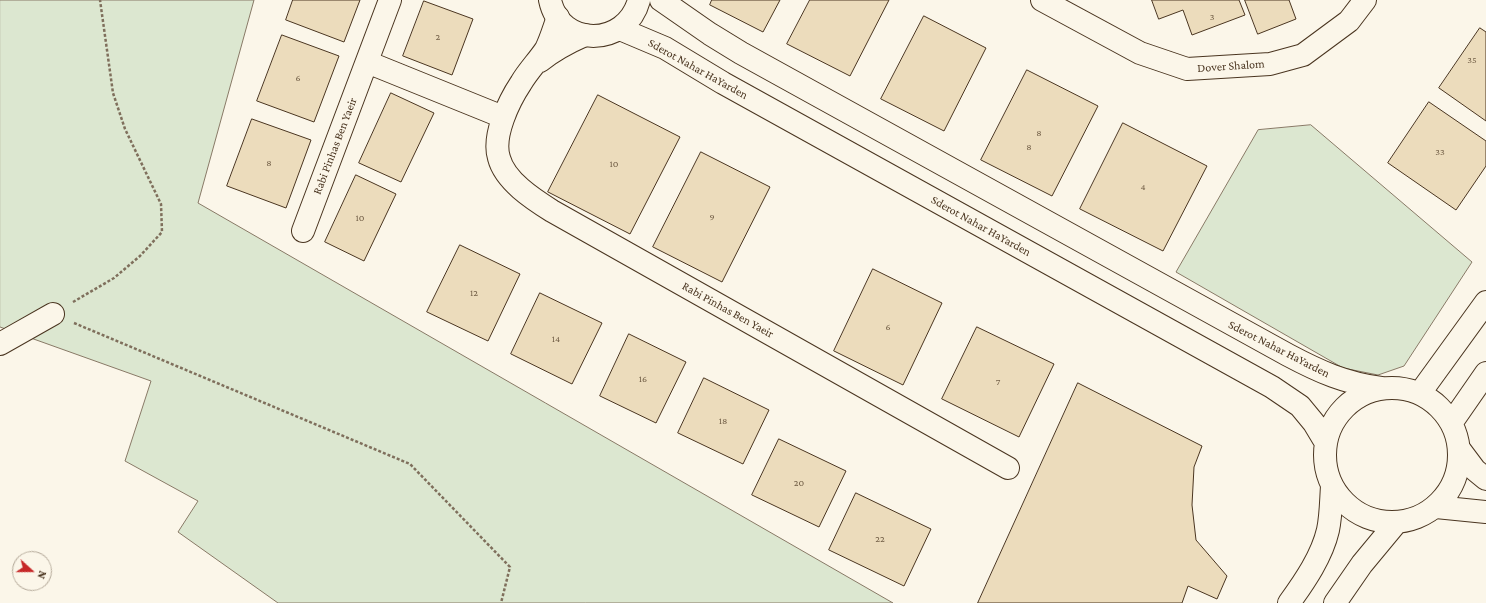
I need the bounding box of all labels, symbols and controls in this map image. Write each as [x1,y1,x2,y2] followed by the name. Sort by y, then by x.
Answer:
[1210,11,1214,23] house number: 3
[436,31,440,43] house number: 2
[646,36,750,102] street label: Sderot Nahar HaYarden
[1467,54,1477,66] house number: 35
[1197,56,1265,76] street label: Dover Shalom
[295,72,301,84] house number: 6
[310,96,360,196] street label: Rabi Pinhas Ben Yaeir
[1036,127,1042,139] house number: 8
[1026,141,1032,153] house number: 8
[1435,146,1445,158] house number: 33
[266,157,272,169] house number: 8
[610,158,618,170] house number: 10
[1140,181,1146,193] house number: 4
[929,193,1033,259] street label: Sderot Nahar HaYarden
[709,211,715,223] house number: 9
[356,212,364,224] house number: 10
[680,279,776,341] street label: Rabi Pinhas Ben Yaeir
[470,287,478,299] house number: 12
[1226,317,1332,381] street label: Sderot Nahar HaYarden
[885,321,891,333] house number: 6
[552,333,560,345] house number: 14
[639,373,647,385] house number: 16
[996,376,1000,388] house number: 7
[719,415,727,427] house number: 18
[794,477,804,489] house number: 20
[875,533,885,545] house number: 22
[12,551,52,591] north arrow
[35,569,49,581] text: N

